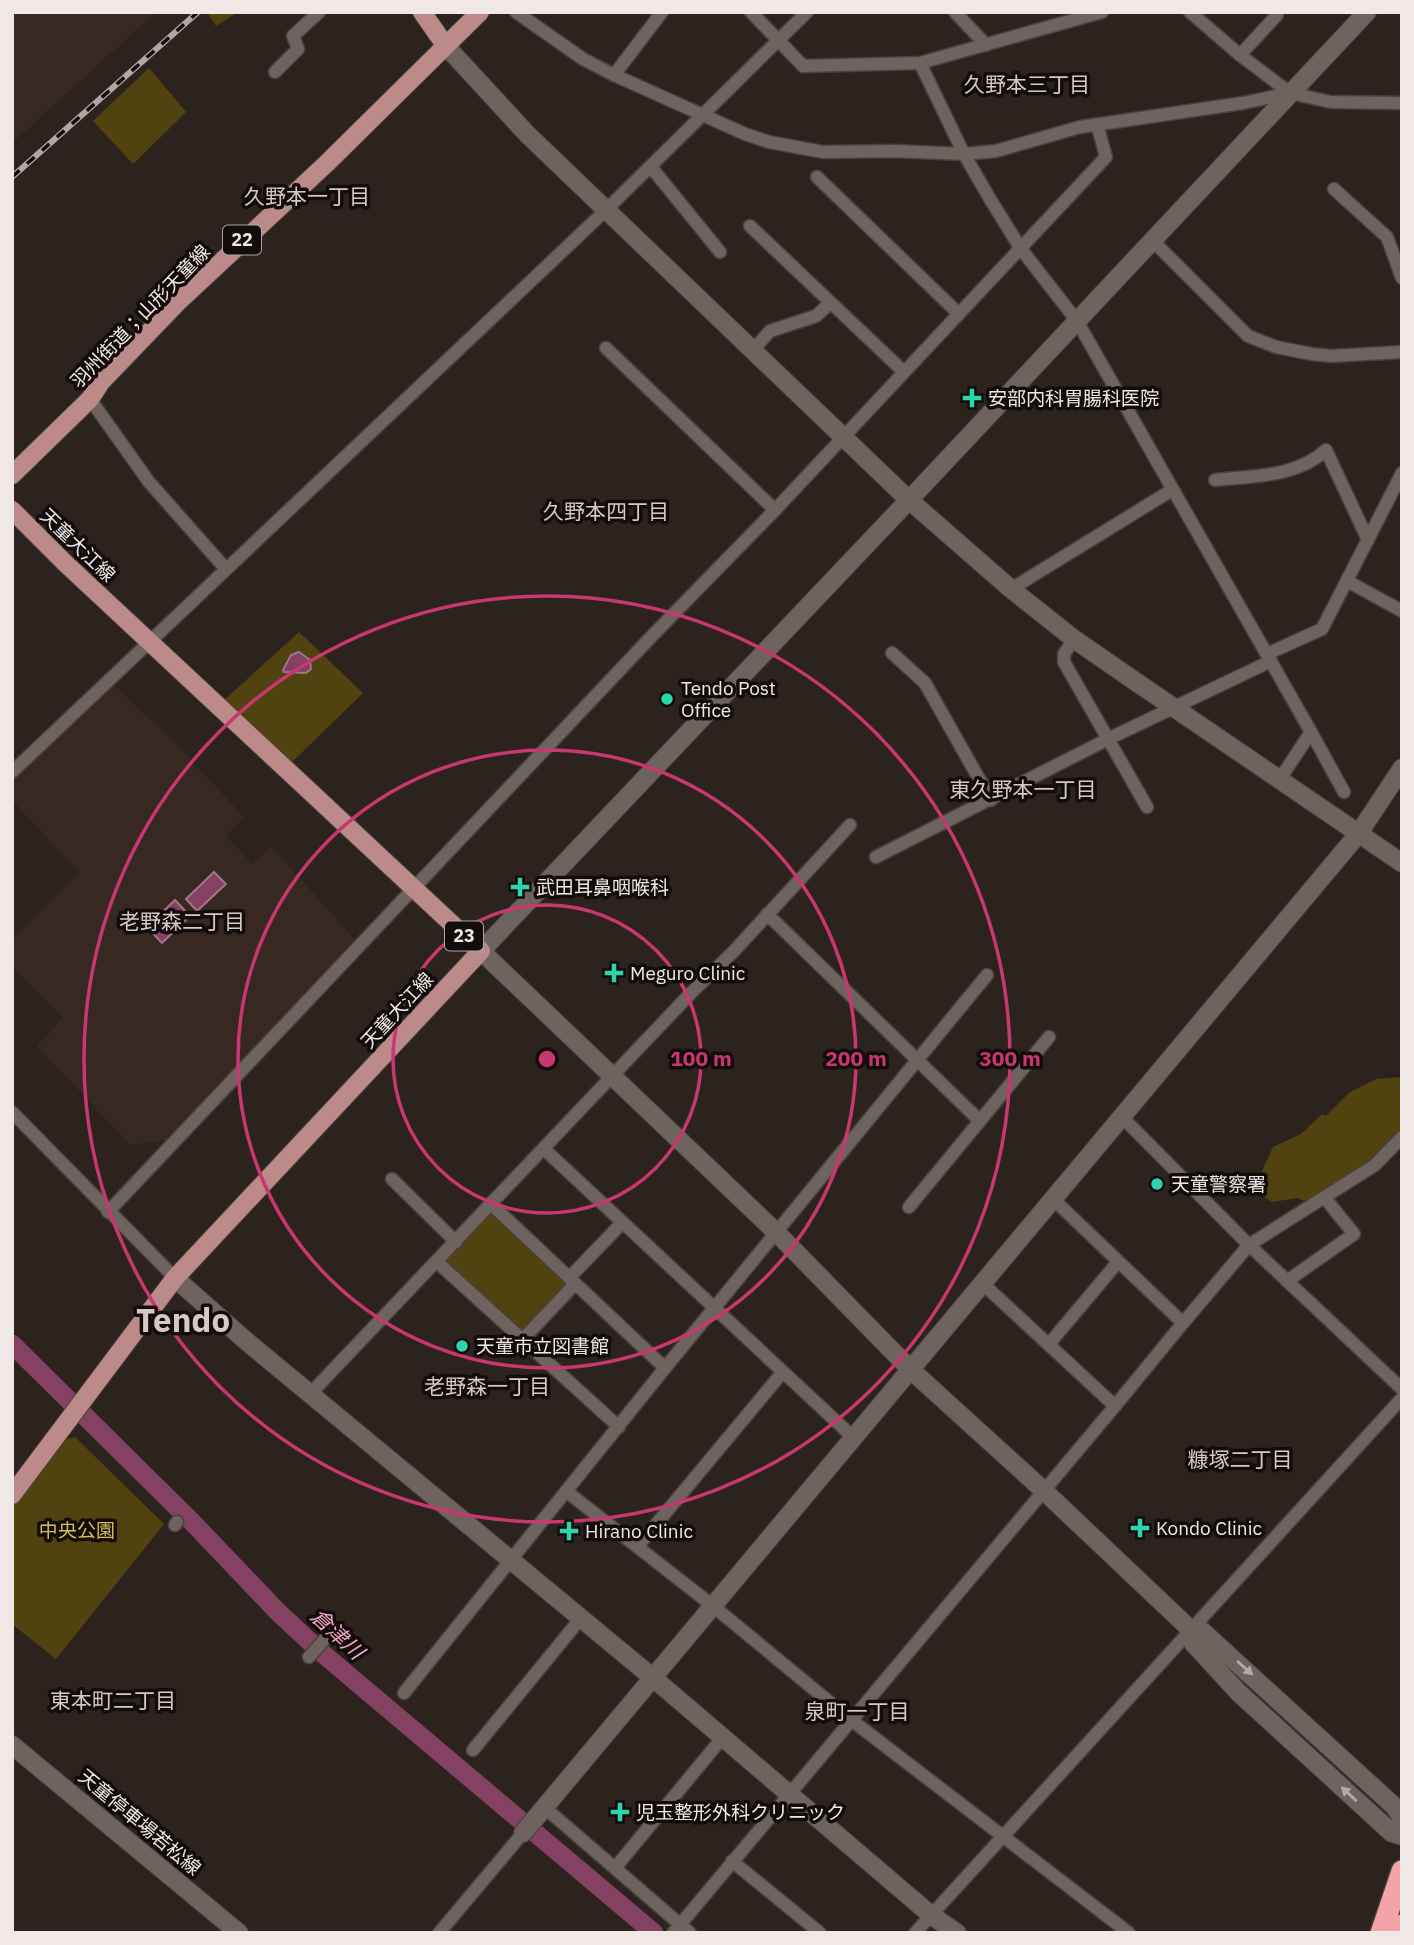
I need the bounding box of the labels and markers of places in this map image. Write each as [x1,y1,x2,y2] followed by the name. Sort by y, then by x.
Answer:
[988,386,1159,410] place label: 安部内科胃腸科医院
[962,388,982,408] marker: 安部内科胃腸科医院
[681,676,776,722] place label: Tendo Post Office
[659,691,675,707] marker: Tendo Post Office
[536,875,669,899] place label: 武田耳鼻咽喉科
[510,877,530,897] marker: 武田耳鼻咽喉科
[630,961,746,985] place label: Meguro Clinic
[604,963,624,983] marker: Meguro Clinic
[535,1047,559,1071] centre of rings
[1171,1172,1266,1196] place label: 天童警察署
[1149,1176,1165,1192] marker: 天童警察署
[476,1334,609,1358] place label: 天童市立図書館
[454,1338,470,1354] marker: 天童市立図書館
[1156,1516,1262,1540] place label: Kondo Clinic
[1130,1518,1150,1538] marker: Kondo Clinic
[585,1519,693,1543] place label: Hirano Clinic
[559,1521,579,1541] marker: Hirano Clinic
[636,1800,845,1824] place label: 児玉整形外科クリニック
[610,1802,630,1822] marker: 児玉整形外科クリニック

